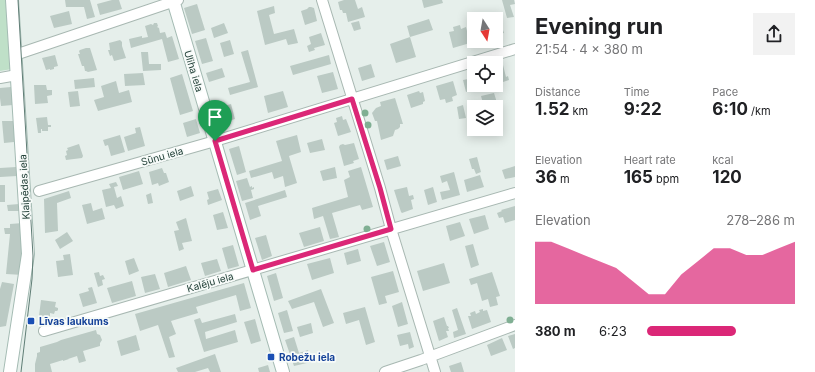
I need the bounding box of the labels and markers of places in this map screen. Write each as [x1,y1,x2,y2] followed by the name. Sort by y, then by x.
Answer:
[198,100,232,141] pin
[39,315,109,327] place label: Līvas laukums
[26,316,36,326] marker: Līvas laukums
[279,351,335,363] place label: Robežu iela
[266,352,276,362] marker: Robežu iela

